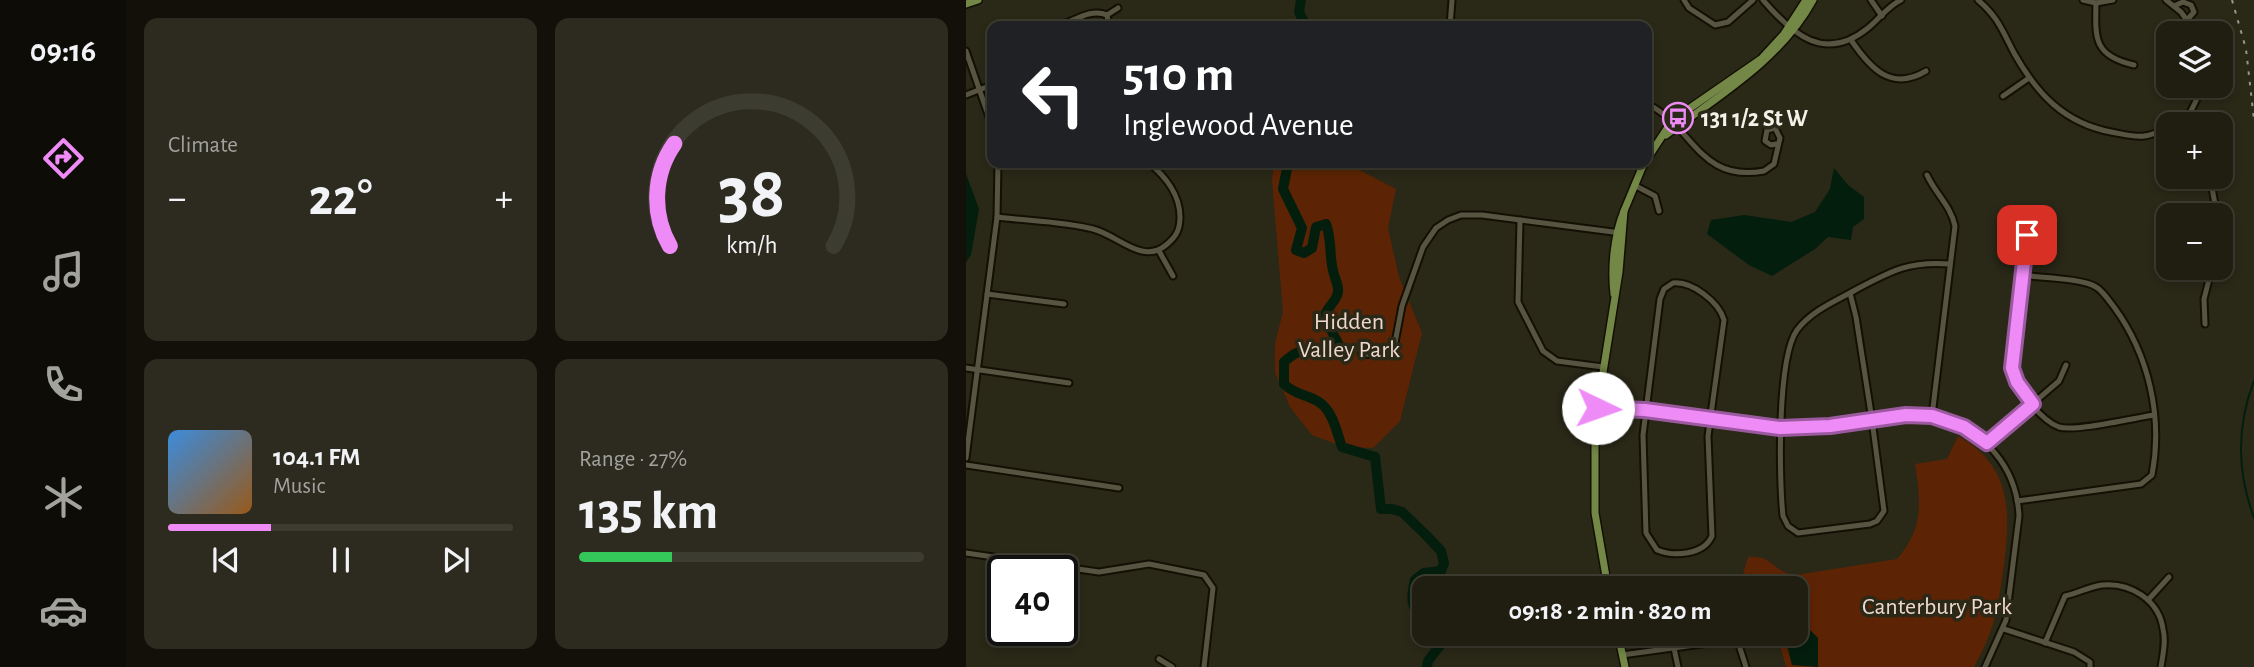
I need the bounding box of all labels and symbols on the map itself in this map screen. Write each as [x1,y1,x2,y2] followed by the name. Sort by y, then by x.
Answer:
[1661,101,1695,135] bus stop icon: 131 1/2 St W
[1701,107,1808,131] place label: 131 1/2 St W
[1997,205,2057,265] pin
[1298,310,1400,362] park label: Hidden Valley Park
[1561,371,1635,445] position arrow
[987,555,1078,646] speed limit sign: 40
[1862,595,2012,619] park label: Canterbury Park

